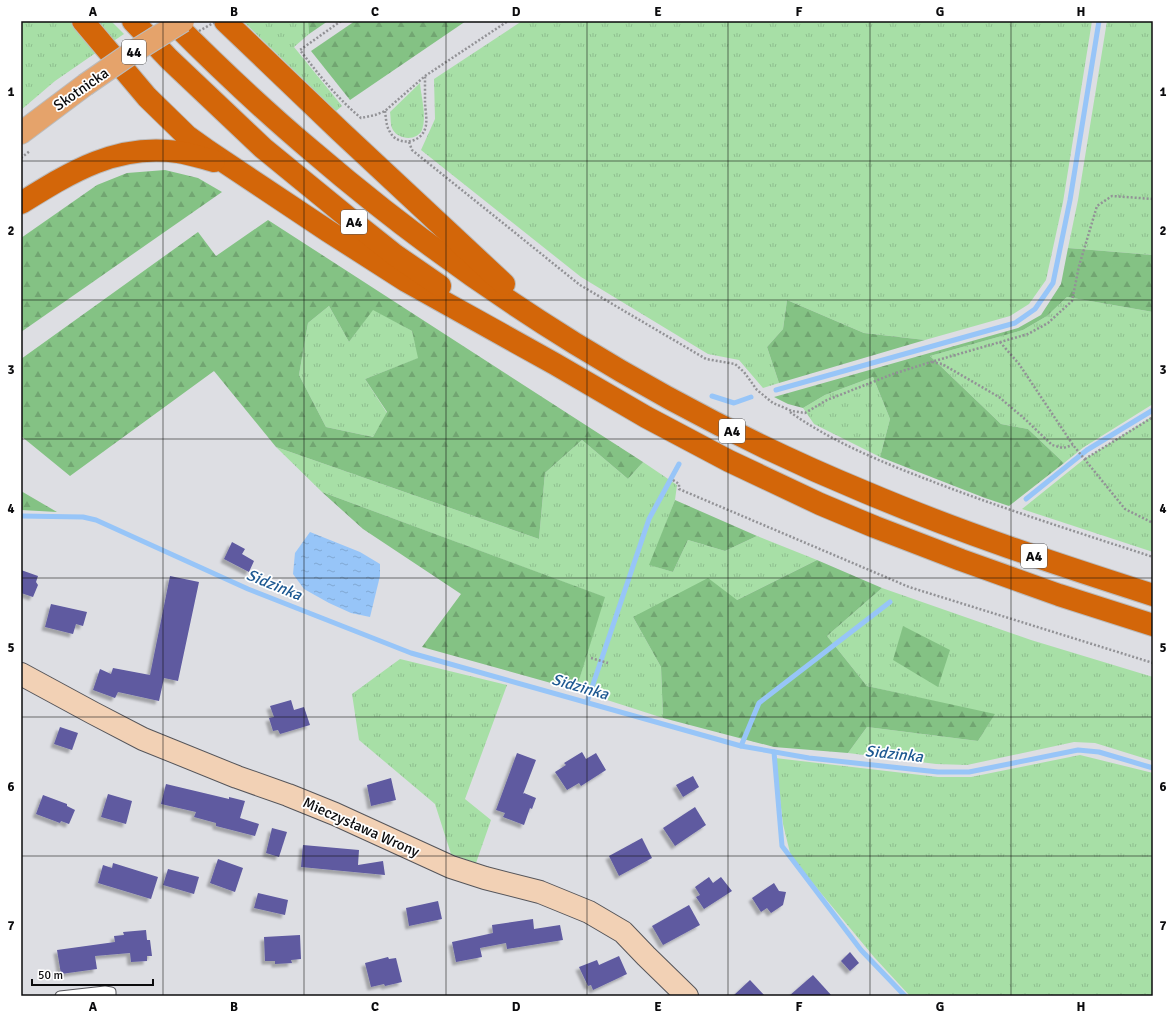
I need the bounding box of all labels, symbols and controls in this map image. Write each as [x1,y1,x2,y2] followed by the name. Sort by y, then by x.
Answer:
[89,4,98,20] text: A
[230,4,238,20] text: B
[371,4,379,20] text: C
[512,4,521,20] text: D
[654,4,662,20] text: E
[796,4,803,20] text: F
[936,4,944,20] text: G
[1077,4,1085,20] text: H
[122,40,146,64] road number: 44
[50,64,112,114] street label: Skotnicka
[7,84,15,100] text: 1
[1159,84,1167,100] text: 1
[341,210,367,234] road number: A4
[7,223,15,239] text: 2
[1159,223,1167,239] text: 2
[7,362,15,378] text: 3
[1159,362,1167,378] text: 3
[719,419,745,443] road number: A4
[7,501,15,517] text: 4
[1159,501,1167,517] text: 4
[1021,544,1047,568] road number: A4
[243,565,305,605] water label: Sidzinka
[7,640,15,656] text: 5
[1159,640,1167,656] text: 5
[549,669,612,705] water label: Sidzinka
[864,741,925,767] water label: Sidzinka
[7,779,15,795] text: 6
[1159,779,1167,795] text: 6
[300,793,422,861] street label: Mieczysława Wrony
[7,918,15,934] text: 7
[1159,918,1167,934] text: 7
[32,961,153,987] scale bar
[38,968,63,983] text: 50 m
[89,999,98,1015] text: A
[230,999,238,1015] text: B
[371,999,379,1015] text: C
[512,999,521,1015] text: D
[654,999,662,1015] text: E
[796,999,803,1015] text: F
[936,999,944,1015] text: G
[1077,999,1085,1015] text: H

